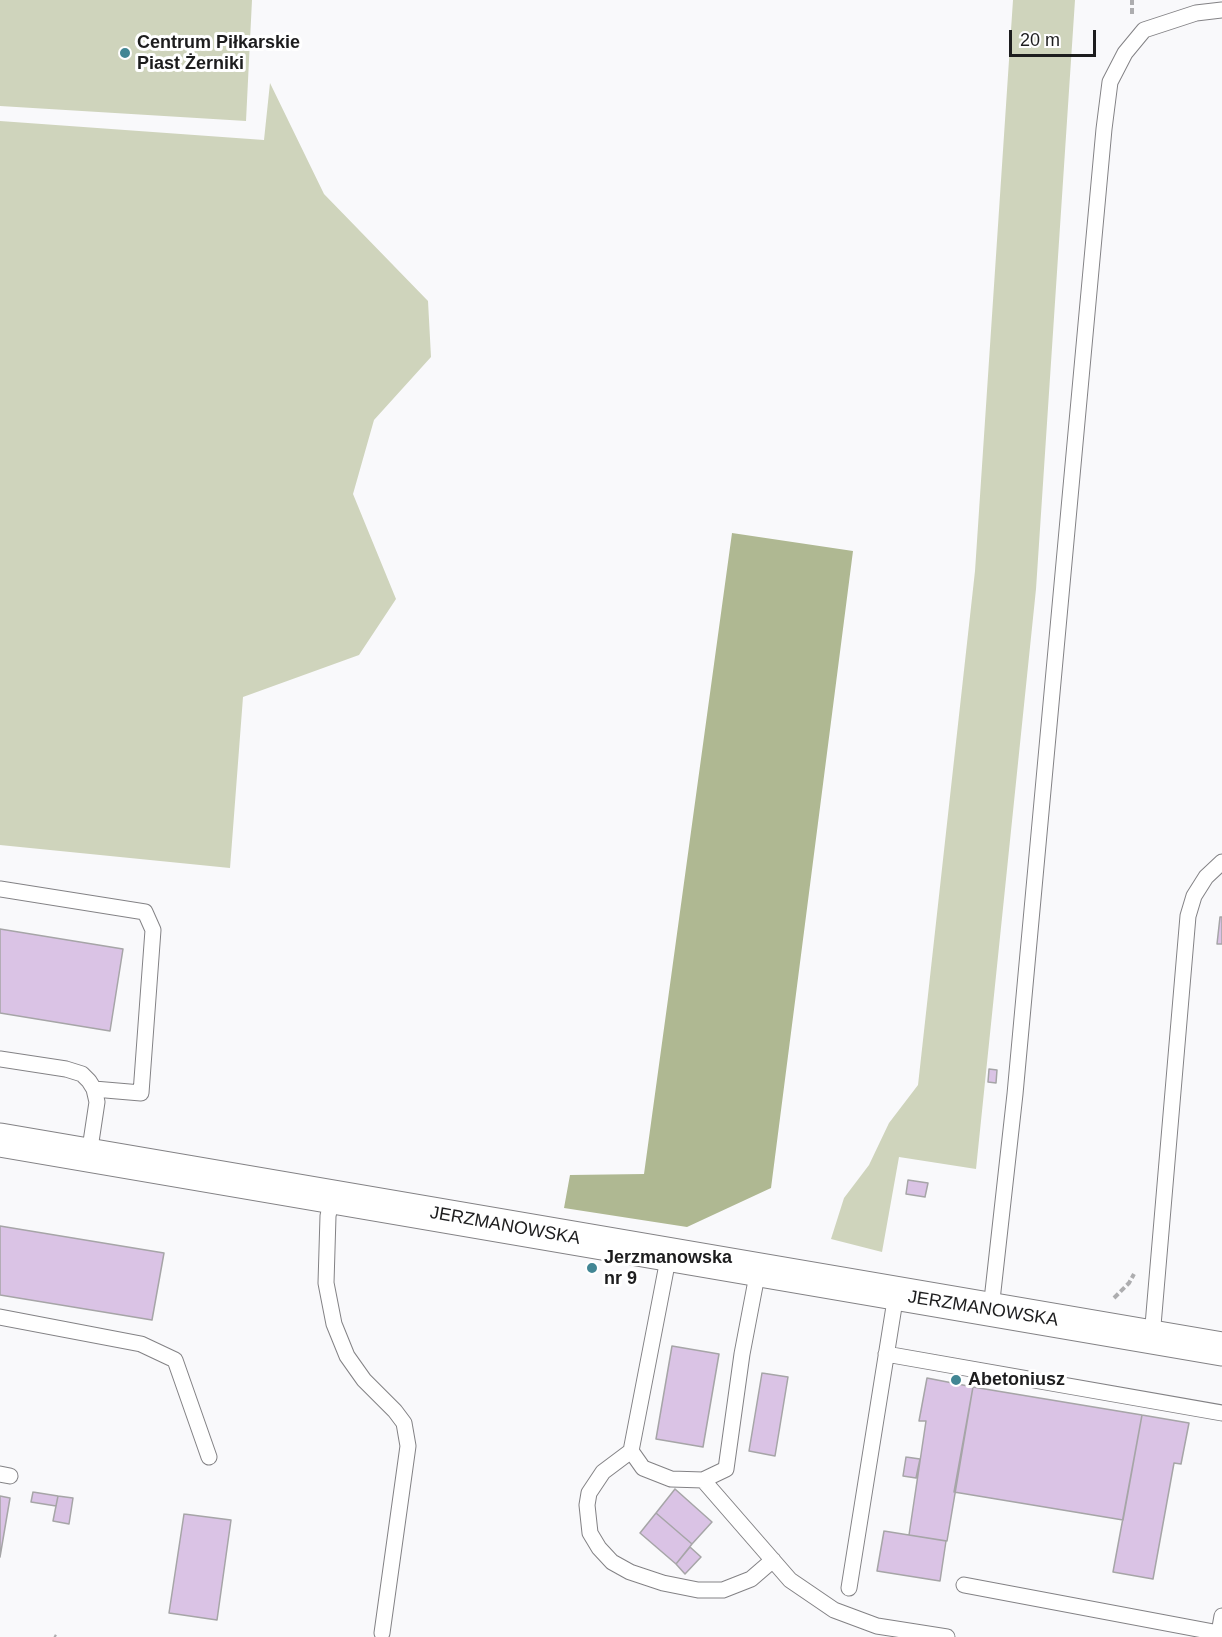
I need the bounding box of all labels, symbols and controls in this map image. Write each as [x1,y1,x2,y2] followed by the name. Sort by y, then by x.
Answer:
[1012,18,1099,56] scale bar
[1020,30,1060,50] text: 20 m
[137,32,300,74] place label: Centrum Piłkarskie Piast Żerniki
[118,46,132,60] marker: Centrum Piłkarskie Piast Żerniki
[428,1202,582,1250] street label: JERZMANOWSKA
[604,1247,732,1290] place label: Jerzmanowska nr 9
[585,1261,599,1275] marker: Jerzmanowska nr 9
[906,1286,1060,1332] street label: JERZMANOWSKA
[968,1369,1065,1391] place label: Abetoniusz
[949,1373,963,1387] marker: Abetoniusz

